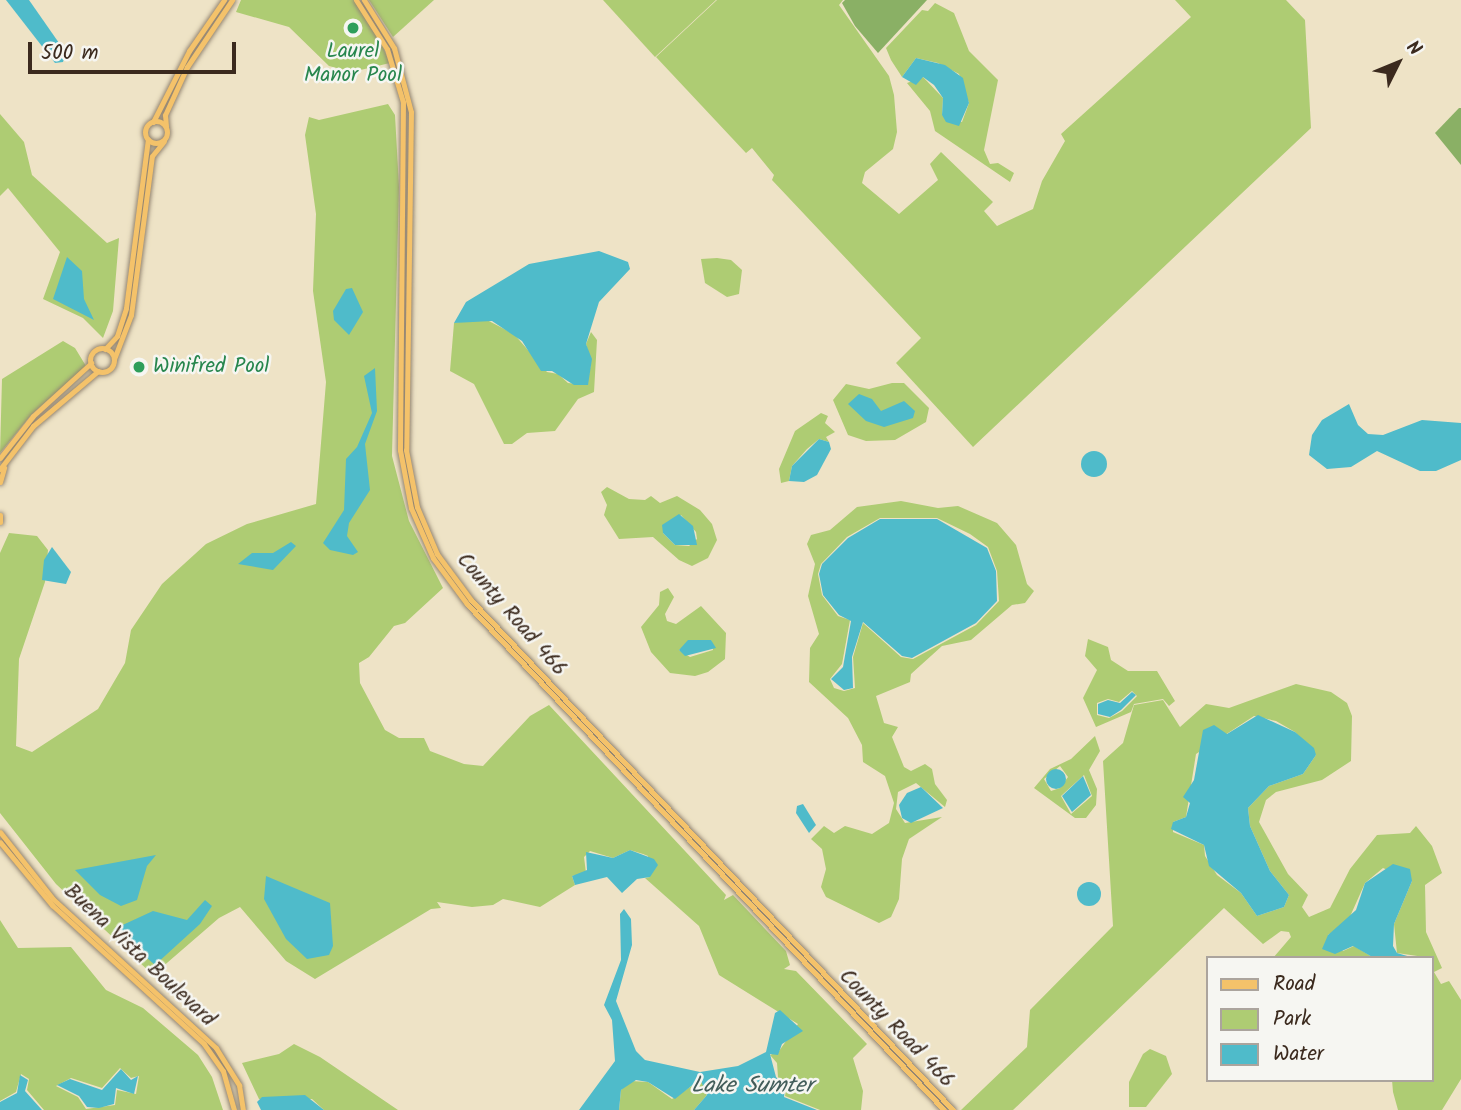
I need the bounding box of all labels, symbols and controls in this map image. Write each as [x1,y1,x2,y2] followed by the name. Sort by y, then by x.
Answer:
[345,20,361,36] marker: Laurel Manor Pool
[32,28,240,72] scale bar
[1363,28,1433,98] north arrow
[1398,34,1428,63] text: N
[41,37,98,70] text: 500 m
[304,39,402,89] place label: Laurel Manor Pool
[153,354,269,380] place label: Winifred Pool
[131,359,147,375] marker: Winifred Pool
[451,548,571,682] street label: County Road 466
[58,879,220,1033] street label: Buena Vista Boulevard
[1206,956,1433,1082] legend
[833,964,959,1094] street label: County Road 466
[1273,968,1315,1001] text: Road
[1273,1003,1311,1036] text: Park
[1273,1038,1324,1071] text: Water
[691,1072,813,1100] water label: Lake Sumter

